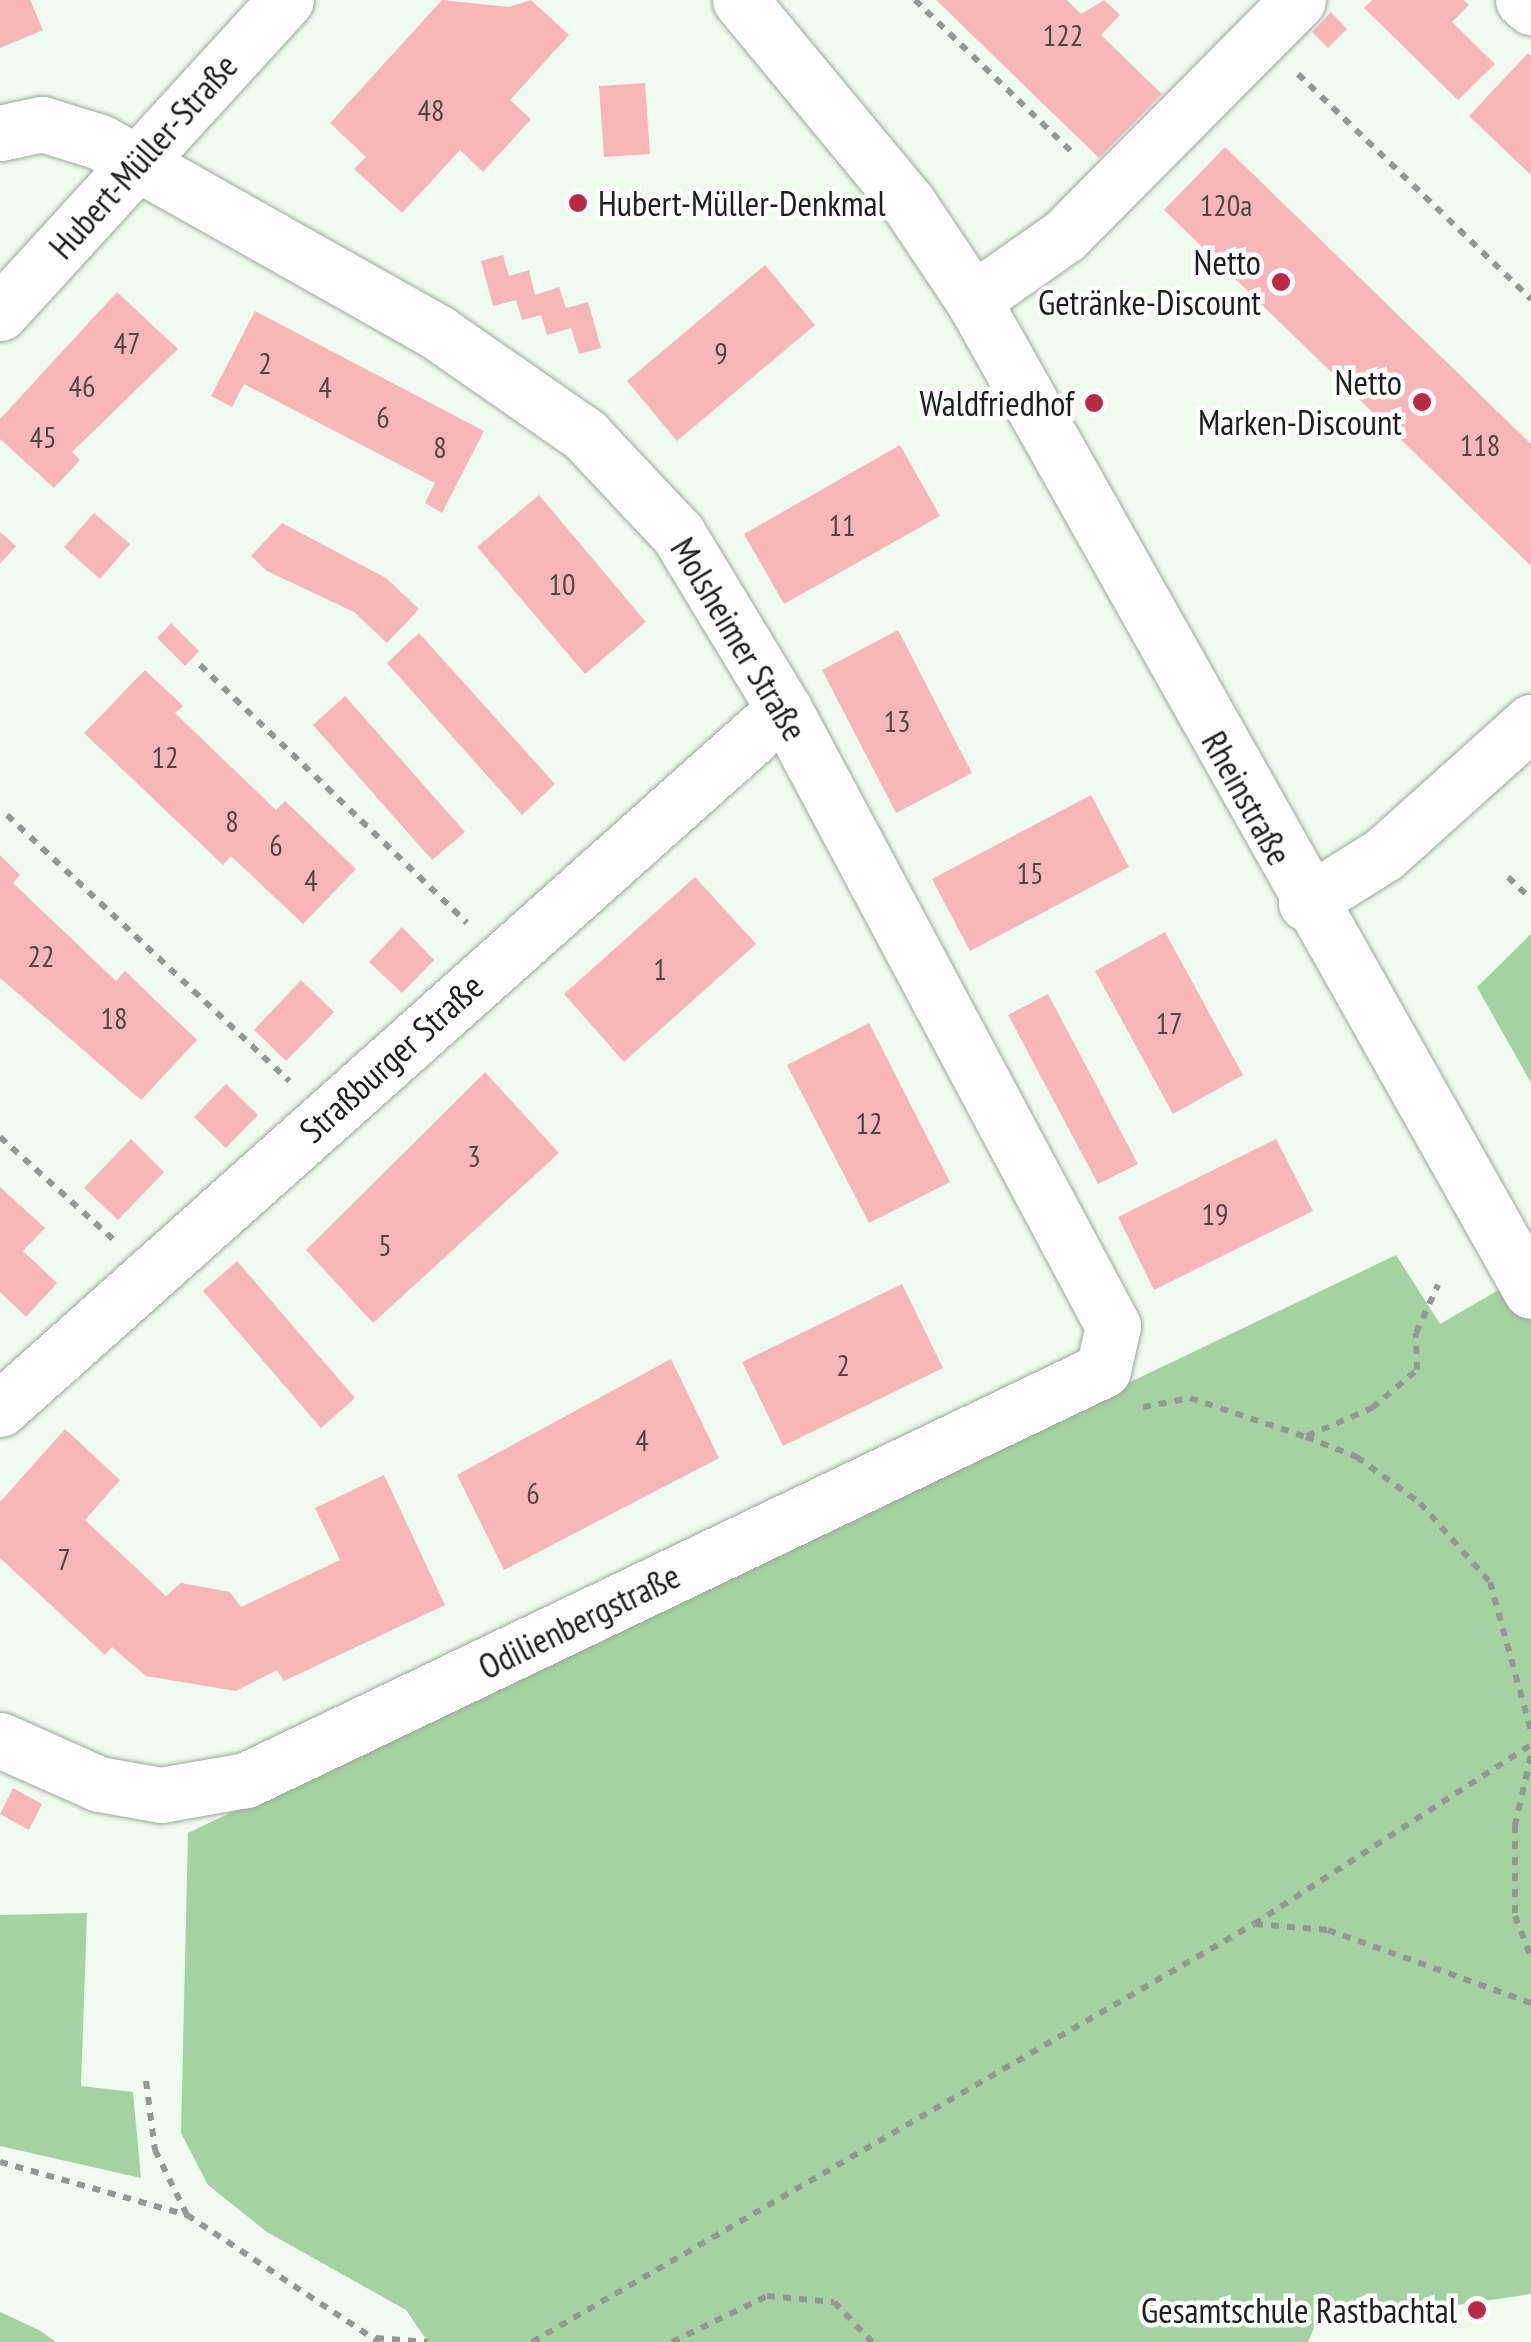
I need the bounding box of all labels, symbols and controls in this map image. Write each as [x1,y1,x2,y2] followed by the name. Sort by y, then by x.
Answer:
[1043,17,1083,53] house number: 122
[40,45,246,267] street label: Hubert-Müller-Straße
[418,92,444,128] house number: 48
[598,182,886,224] place label: Hubert-Müller-Denkmal
[1200,187,1252,223] house number: 120a
[567,192,589,214] marker: Hubert-Müller-Denkmal
[1038,241,1261,323] place label: Netto Getränke-Discount
[1270,271,1292,293] marker: Netto Getränke-Discount
[114,325,140,361] house number: 47
[714,335,728,371] house number: 9
[258,345,272,381] house number: 2
[1198,361,1402,443] place label: Netto Marken-Discount
[69,368,95,404] house number: 46
[318,369,332,405] house number: 4
[919,382,1074,424] place label: Waldfriedhof
[1411,391,1433,413] marker: Netto Marken-Discount
[1083,392,1105,414] marker: Waldfriedhof
[376,399,390,435] house number: 6
[30,419,56,455] house number: 45
[1460,427,1500,463] house number: 118
[433,429,447,465] house number: 8
[829,507,855,543] house number: 11
[662,530,816,748] street label: Molsheimer Straße
[549,566,575,602] house number: 10
[884,703,910,739] house number: 13
[1193,724,1301,872] street label: Rheinstraße
[152,739,178,775] house number: 12
[225,803,239,839] house number: 8
[269,827,283,863] house number: 6
[1017,855,1043,891] house number: 15
[304,862,318,898] house number: 4
[28,938,54,974] house number: 22
[653,951,667,987] house number: 1
[291,965,491,1151] street label: Straßburger Straße
[101,1000,127,1036] house number: 18
[1156,1005,1182,1041] house number: 17
[856,1105,882,1141] house number: 12
[467,1138,481,1174] house number: 3
[1202,1196,1228,1232] house number: 19
[378,1227,392,1263] house number: 5
[836,1347,850,1383] house number: 2
[635,1422,649,1458] house number: 4
[526,1475,540,1511] house number: 6
[57,1541,71,1577] house number: 7
[472,1554,686,1688] street label: Odilienbergstraße
[1141,2289,1457,2331] place label: Gesamtschule Rastbachtal
[1466,2299,1488,2321] marker: Gesamtschule Rastbachtal

